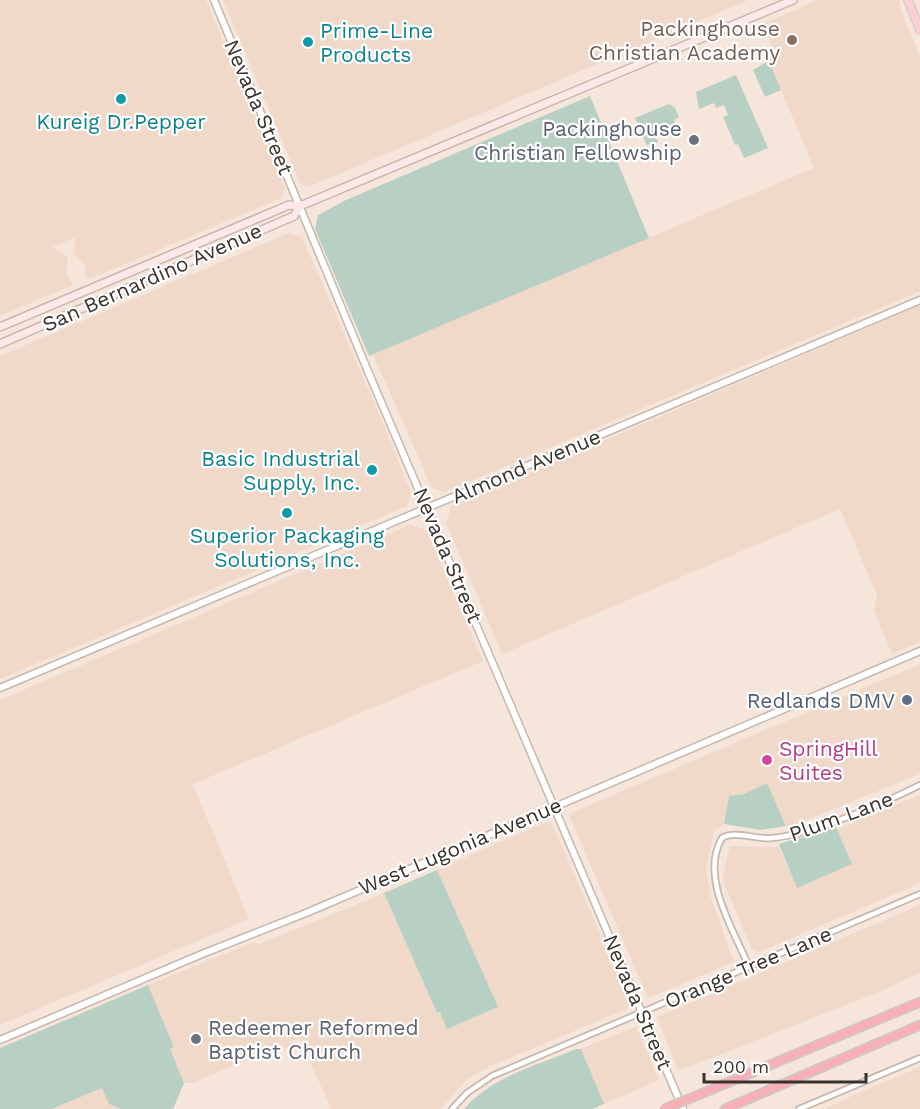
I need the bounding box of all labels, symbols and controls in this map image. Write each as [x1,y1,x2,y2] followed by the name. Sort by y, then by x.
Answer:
[589,16,780,65] place label: Packinghouse Christian Academy
[320,18,433,67] place label: Prime-Line Products
[785,33,799,47] marker: Packinghouse Christian Academy
[301,35,315,49] marker: Prime-Line Products
[219,36,299,179] street label: Nevada Street
[114,92,128,106] marker: Kureig Dr.Pepper
[36,109,206,134] place label: Kureig Dr.Pepper
[474,116,682,165] place label: Packinghouse Christian Fellowship
[687,133,701,147] marker: Packinghouse Christian Fellowship
[38,217,266,337] street label: San Bernardino Avenue
[448,423,604,509] street label: Almond Avenue
[201,446,361,495] place label: Basic Industrial Supply, Inc.
[365,463,379,477] marker: Basic Industrial Supply, Inc.
[408,484,488,627] street label: Nevada Street
[280,506,294,520] marker: Superior Packaging Solutions, Inc.
[190,523,385,572] place label: Superior Packaging Solutions, Inc.
[747,688,895,713] place label: Redlands DMV
[900,693,914,707] marker: Redlands DMV
[779,736,878,785] place label: SpringHill Suites
[760,753,774,767] marker: SpringHill Suites
[786,786,896,846] street label: Plum Lane
[355,792,565,900] street label: West Lugonia Avenue
[661,921,835,1013] street label: Orange Tree Lane
[598,931,678,1074] street label: Nevada Street
[208,1015,419,1064] place label: Redeemer Reformed Baptist Church
[189,1032,203,1046] marker: Redeemer Reformed Baptist Church
[704,1046,866,1084] scale bar
[713,1056,769,1077] text: 200 m

